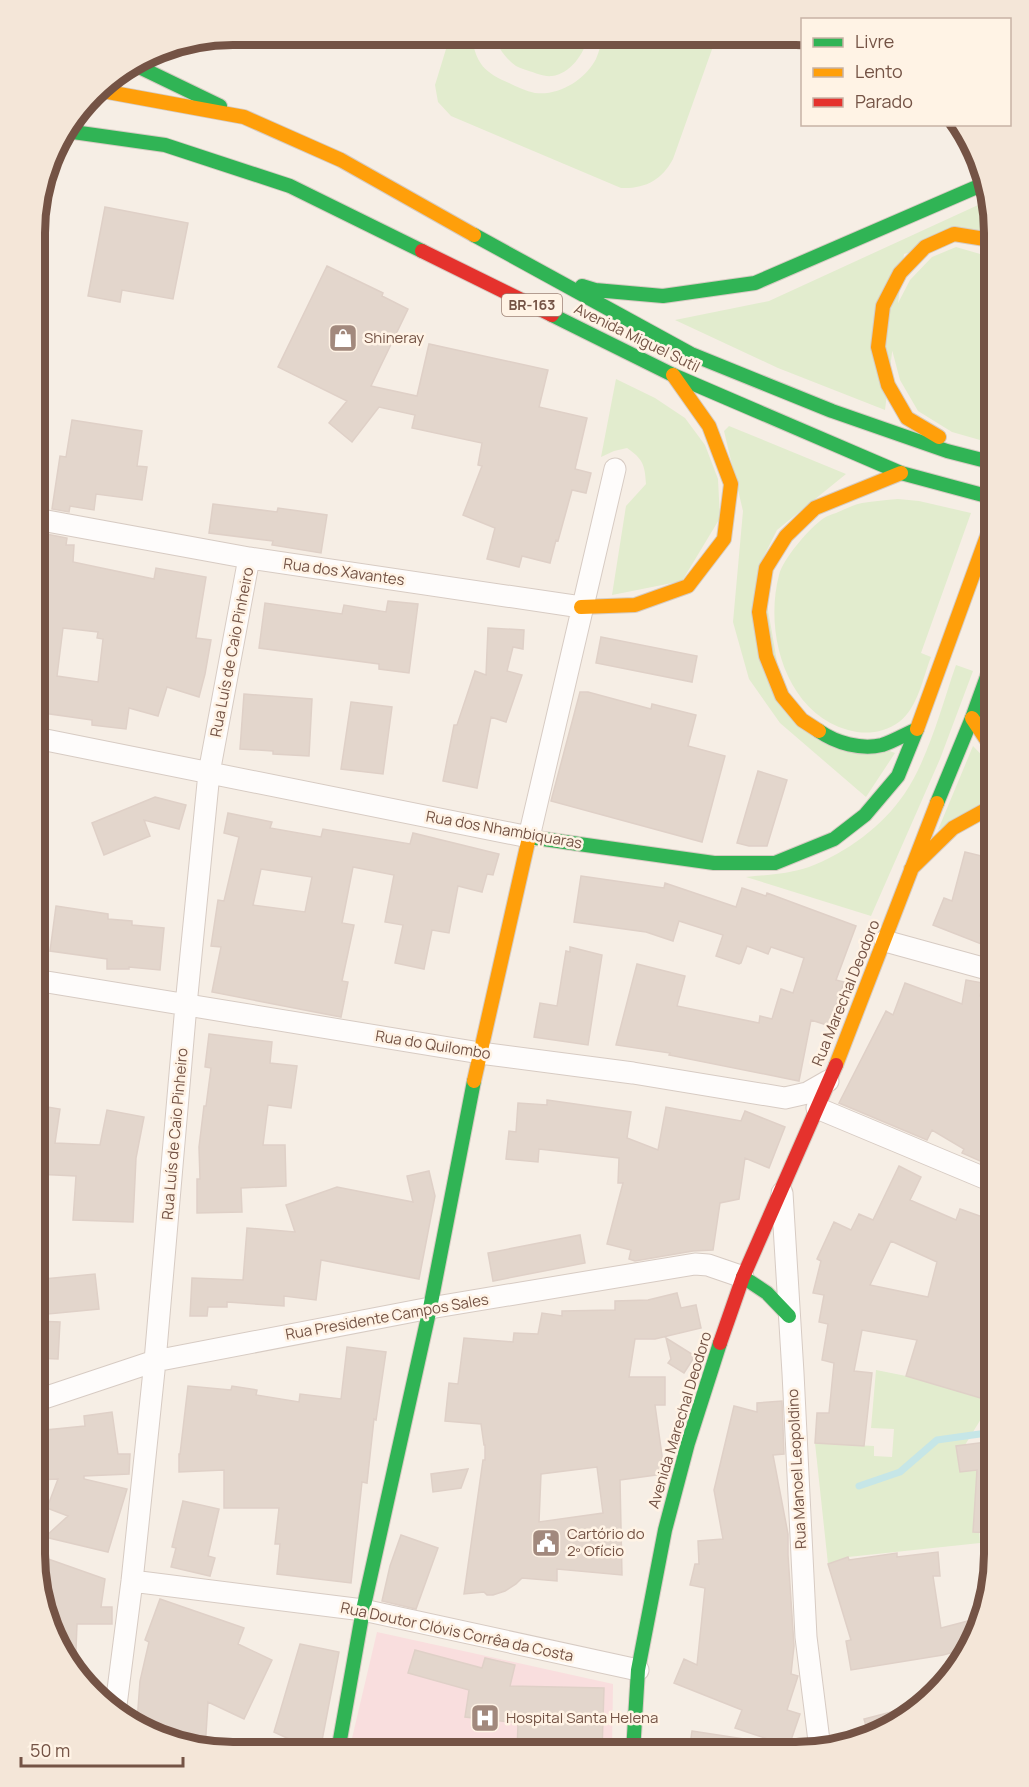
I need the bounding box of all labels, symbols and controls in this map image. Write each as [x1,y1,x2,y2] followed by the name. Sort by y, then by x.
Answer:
[801,18,1011,126] legend
[855,29,894,53] text: Livre
[855,59,903,83] text: Lento
[855,89,913,113] text: Parado
[502,294,562,316] road number: BR-163
[571,298,704,377] street label: Avenida Miguel Sutil
[327,322,359,354] shop icon: Shineray
[364,327,424,348] place label: Shineray
[282,553,406,590] street label: Rua dos Xavantes
[205,565,258,739] street label: Rua Luís de Caio Pinheiro
[424,805,584,854] street label: Rua dos Nhambiquaras
[807,916,885,1069] street label: Rua Marechal Deodoro
[374,1025,492,1064] street label: Rua do Quilombo
[157,1047,192,1221] street label: Rua Luís de Caio Pinheiro
[284,1288,490,1345] street label: Rua Presidente Campos Sales
[643,1329,716,1511] street label: Avenida Marechal Deodoro
[782,1388,811,1550] street label: Rua Manoel Leopoldino
[567,1523,645,1561] place label: Cartório do 2º Ofício
[530,1527,562,1559] public building icon: Cartório do 2º Ofício
[339,1597,576,1666] street label: Rua Doutor Clóvis Corrêa da Costa
[469,1702,501,1734] hospital icon: Hospital Santa Helena
[506,1707,658,1728] place label: Hospital Santa Helena
[21,1730,183,1768] scale bar
[30,1738,70,1762] text: 50 m

